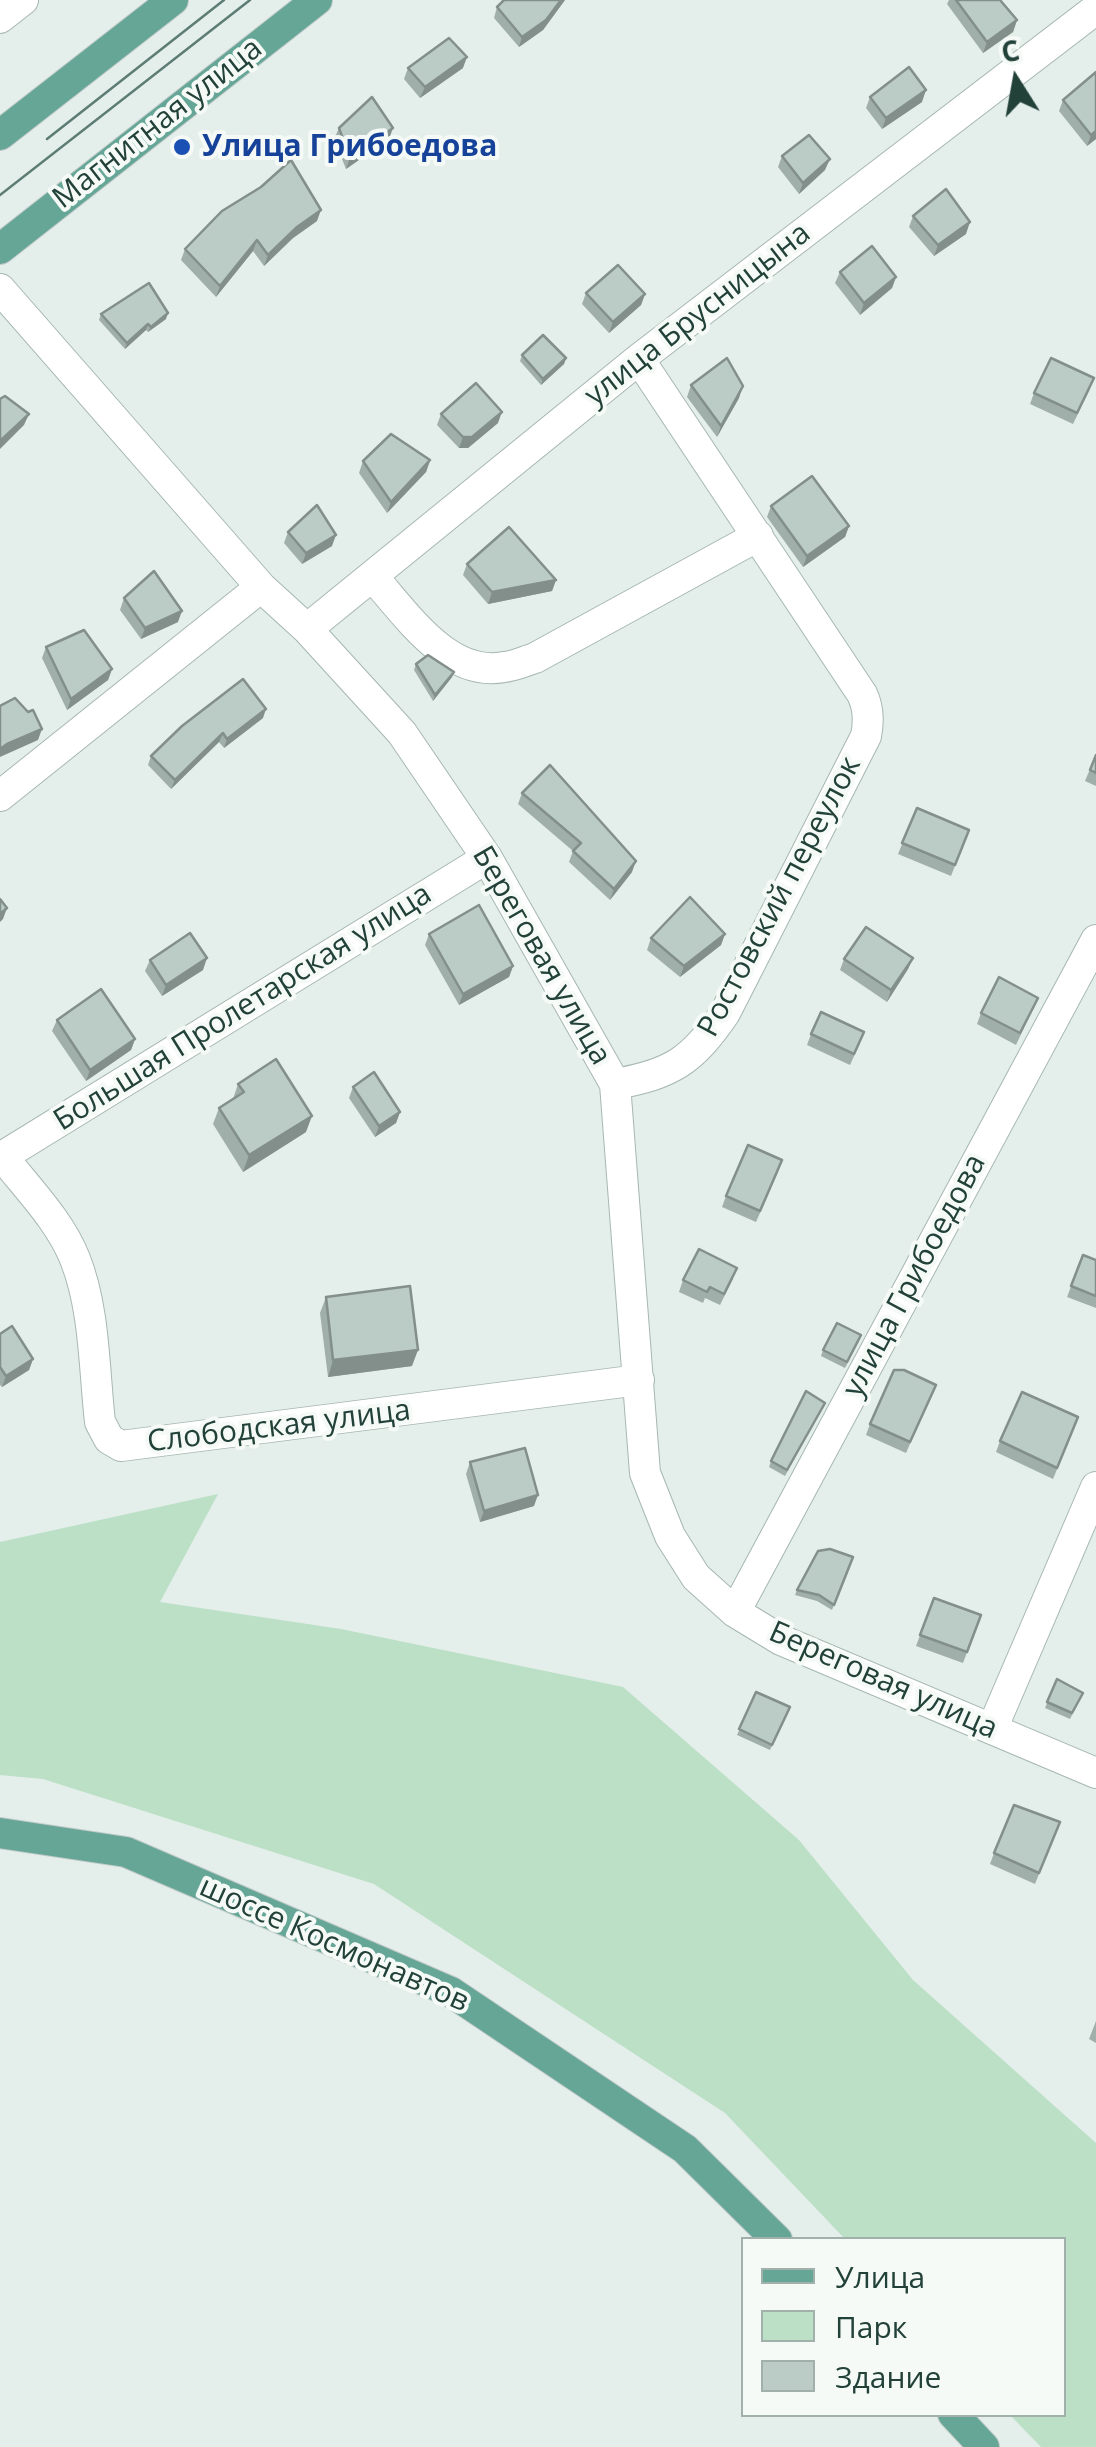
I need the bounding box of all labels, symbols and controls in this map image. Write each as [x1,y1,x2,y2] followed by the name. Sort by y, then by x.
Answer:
[966,30,1066,130] north arrow
[998,30,1023,71] text: С
[46,31,270,217] street label: Магнитная улица
[202,129,497,165] place label: Улица Грибоедова
[171,136,193,158] marker: Улица Грибоедова
[578,216,818,414] street label: улица Брусницына
[691,751,869,1043] street label: Ростовский переулок
[464,840,618,1072] street label: Береговая улица
[48,877,438,1139] street label: Большая Пролетарская улица
[836,1149,994,1403] street label: улица Грибоедова
[145,1393,413,1461] street label: Слободская улица
[763,1614,1003,1748] street label: Береговая улица
[194,1869,474,2021] street label: шоссе Космонавтов
[741,2237,1066,2417] legend
[835,2256,925,2297] text: Улица
[835,2306,907,2347] text: Парк
[835,2356,941,2397] text: Здание

